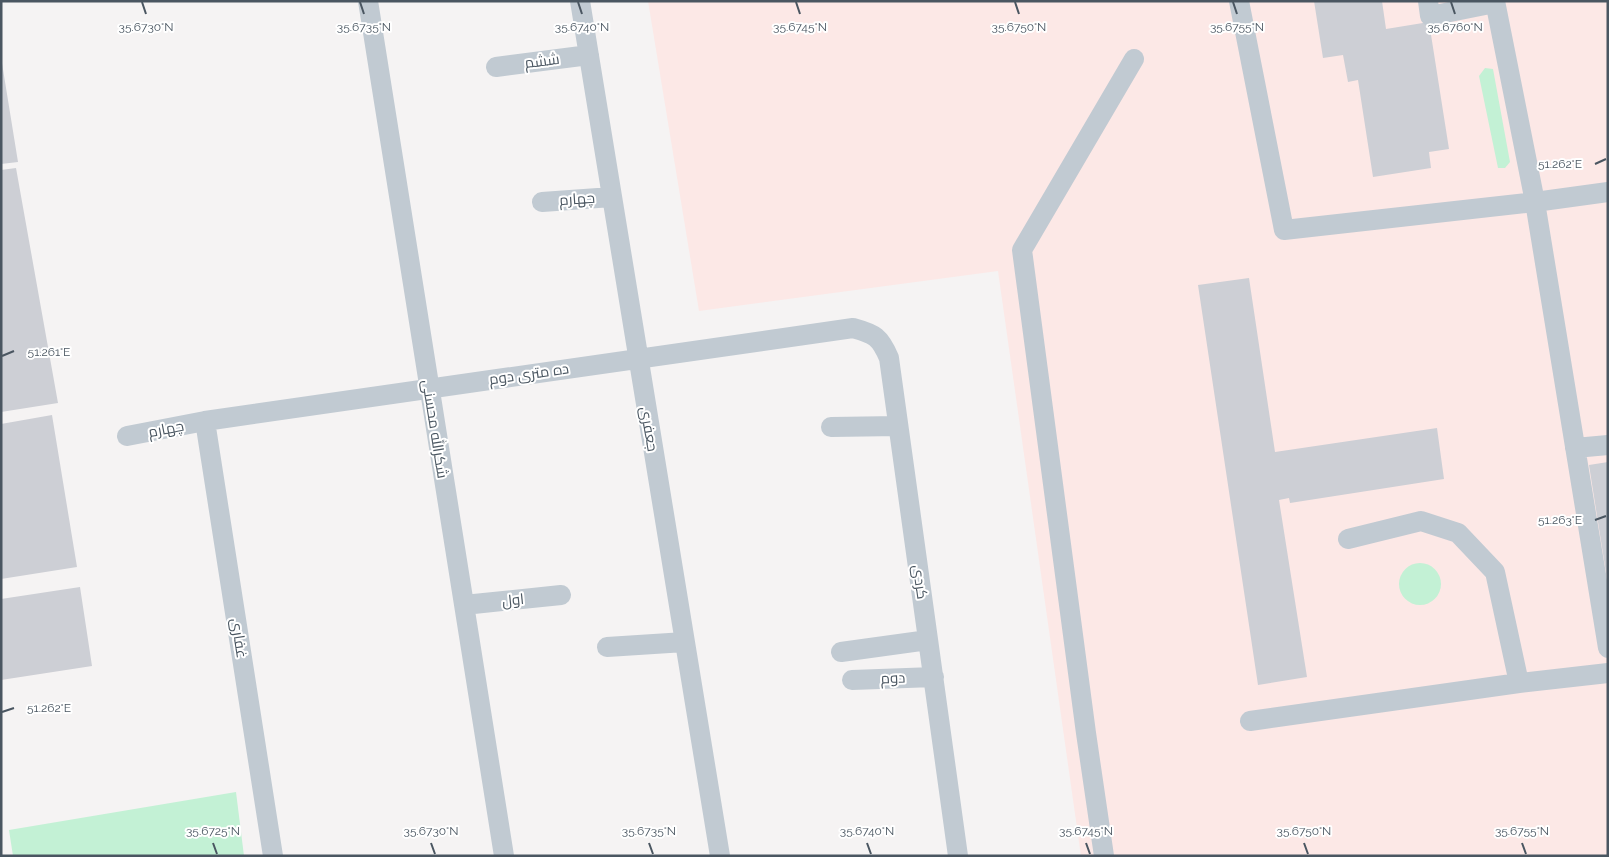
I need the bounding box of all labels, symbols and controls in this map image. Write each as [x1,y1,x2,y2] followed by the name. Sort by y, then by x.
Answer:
[119,20,173,34] text: 35.6730°N
[337,20,391,34] text: 35.6735°N
[555,20,609,34] text: 35.6740°N
[773,20,827,34] text: 35.6745°N
[992,20,1046,34] text: 35.6750°N
[1210,20,1264,34] text: 35.6755°N
[1427,20,1483,34] text: 35.6760°N
[523,50,561,73] street label: ششم
[1538,157,1582,171] text: 51.262°E
[558,189,596,210] street label: چهارم
[28,345,70,359] text: 51.261°E
[488,359,570,390] street label: ده متری دوم
[417,378,453,480] street label: شکرالله محسنی
[635,405,662,453] street label: جعفری
[147,417,186,442] street label: چهارم
[1538,513,1582,527] text: 51.263°E
[908,564,931,601] street label: کردی
[501,590,525,610] street label: اول
[226,617,251,659] street label: غفاری
[880,669,906,688] street label: دوم
[27,701,71,715] text: 51.262°E
[186,824,240,838] text: 35.6725°N
[404,824,458,838] text: 35.6730°N
[622,824,676,838] text: 35.6735°N
[840,824,894,838] text: 35.6740°N
[1059,824,1113,838] text: 35.6745°N
[1277,824,1331,838] text: 35.6750°N
[1495,824,1549,838] text: 35.6755°N

